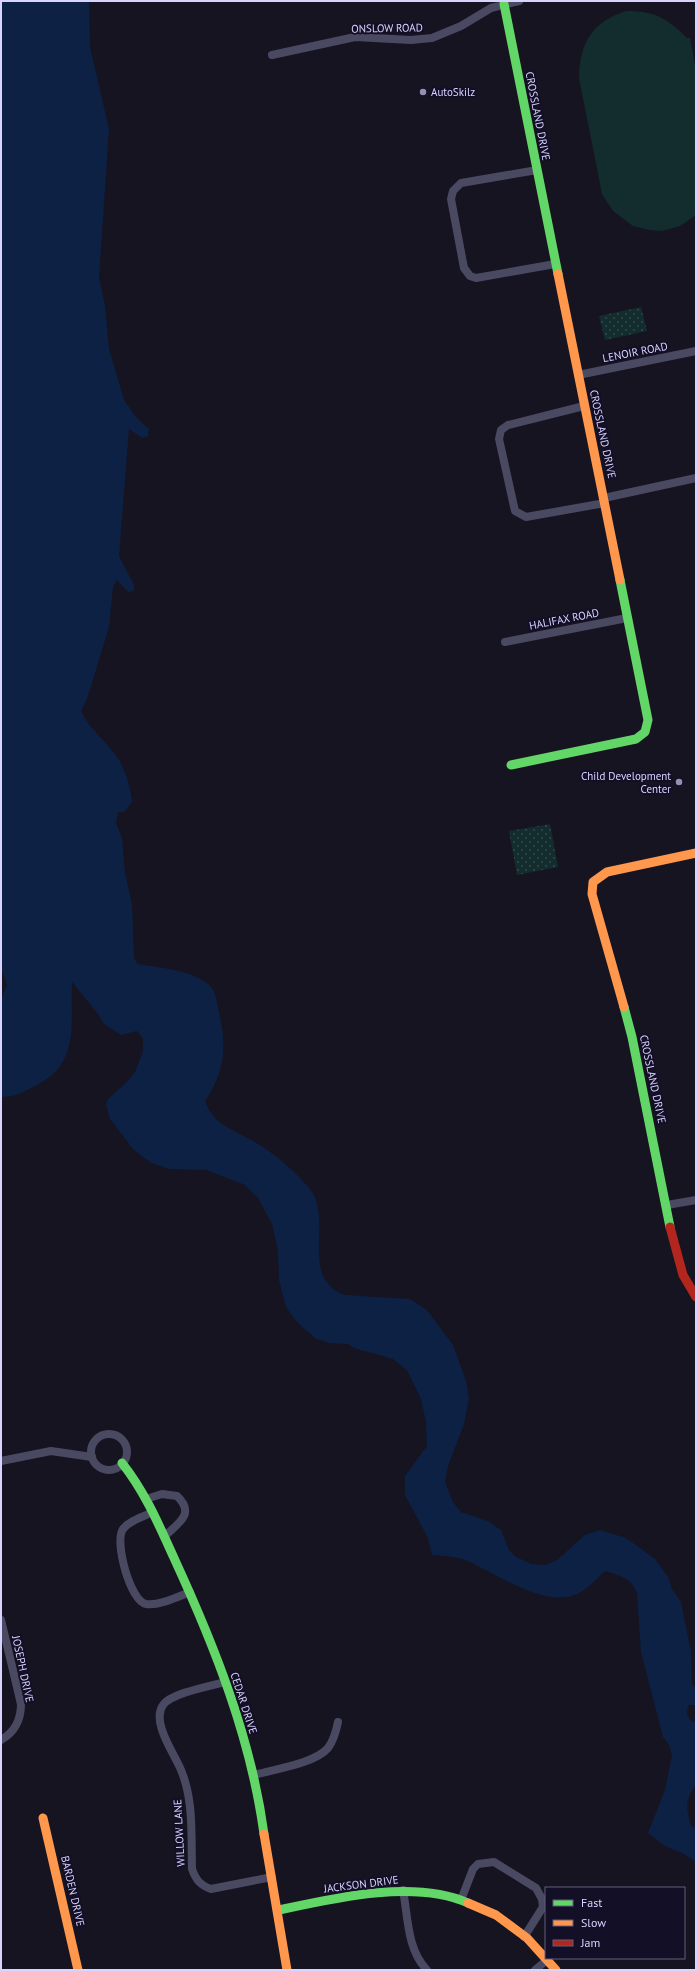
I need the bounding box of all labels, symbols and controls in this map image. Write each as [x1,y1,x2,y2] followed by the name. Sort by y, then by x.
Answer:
[351,20,423,36] street label: ONSLOW ROAD
[523,70,554,162] street label: CROSSLAND DRIVE
[431,85,475,99] place label: AutoSkilz
[418,87,428,97] marker: AutoSkilz
[601,339,669,365] street label: LENOIR ROAD
[587,388,619,480] street label: CROSSLAND DRIVE
[528,605,600,633] street label: HALIFAX ROAD
[581,769,671,796] place label: Child Development Center
[674,777,684,787] marker: Child Development Center
[637,1033,669,1125] street label: CROSSLAND DRIVE
[9,1633,37,1704] street label: JOSEPH DRIVE
[227,1670,261,1736] street label: CEDAR DRIVE
[170,1799,188,1867] street label: WILLOW LANE
[58,1854,88,1928] street label: BARDEN DRIVE
[322,1872,399,1896] street label: JACKSON DRIVE
[545,1887,685,1959] legend
[581,1895,602,1910] text: Fast
[581,1915,606,1930] text: Slow
[580,1935,600,1950] text: Jam

